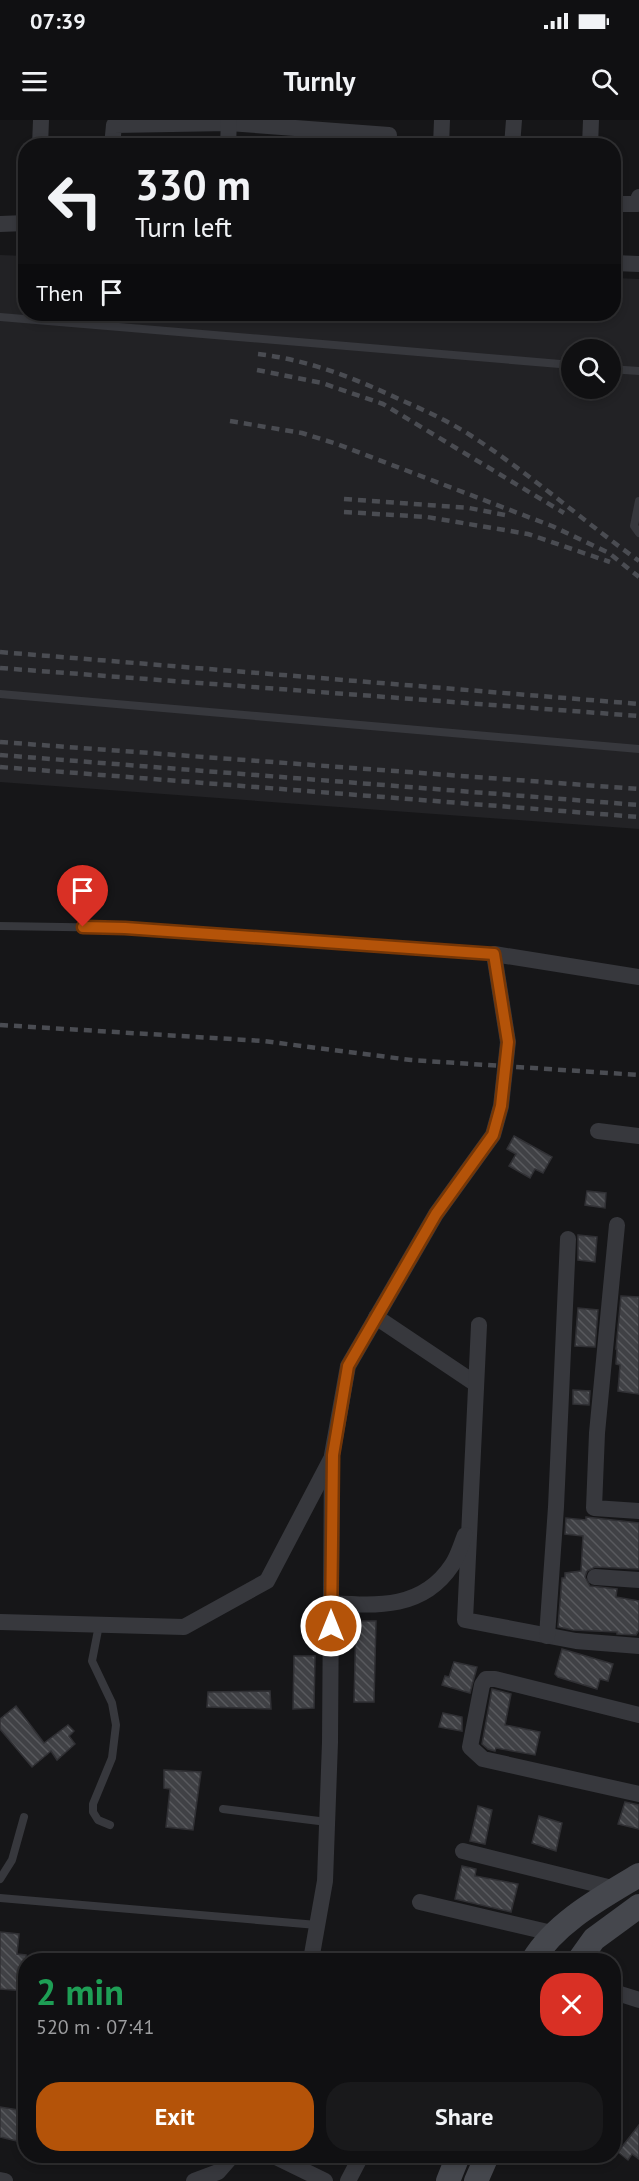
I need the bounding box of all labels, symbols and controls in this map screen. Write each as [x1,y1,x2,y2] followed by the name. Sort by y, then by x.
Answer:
[30,7,86,35] text: 07:39
[283,64,356,98] text: Turnly
[18,65,51,98] icon: menu
[588,65,621,98] icon: search
[135,157,251,212] text: 330 m
[36,162,114,240] icon: left
[135,210,232,244] text: Turn left
[95,276,128,309] icon: arrive
[36,279,83,307] text: Then
[561,339,621,399] map controls
[561,339,621,399] button: search
[57,865,108,927] pin
[66,874,99,907] icon: arrive
[299,1594,363,1658] position arrow
[36,1968,124,2015] text: 2 min
[540,1973,603,2036] button: close
[36,2014,154,2040] text: 520 m · 07:41
[36,2082,314,2151] button: Exit
[326,2082,603,2151] button: Share

